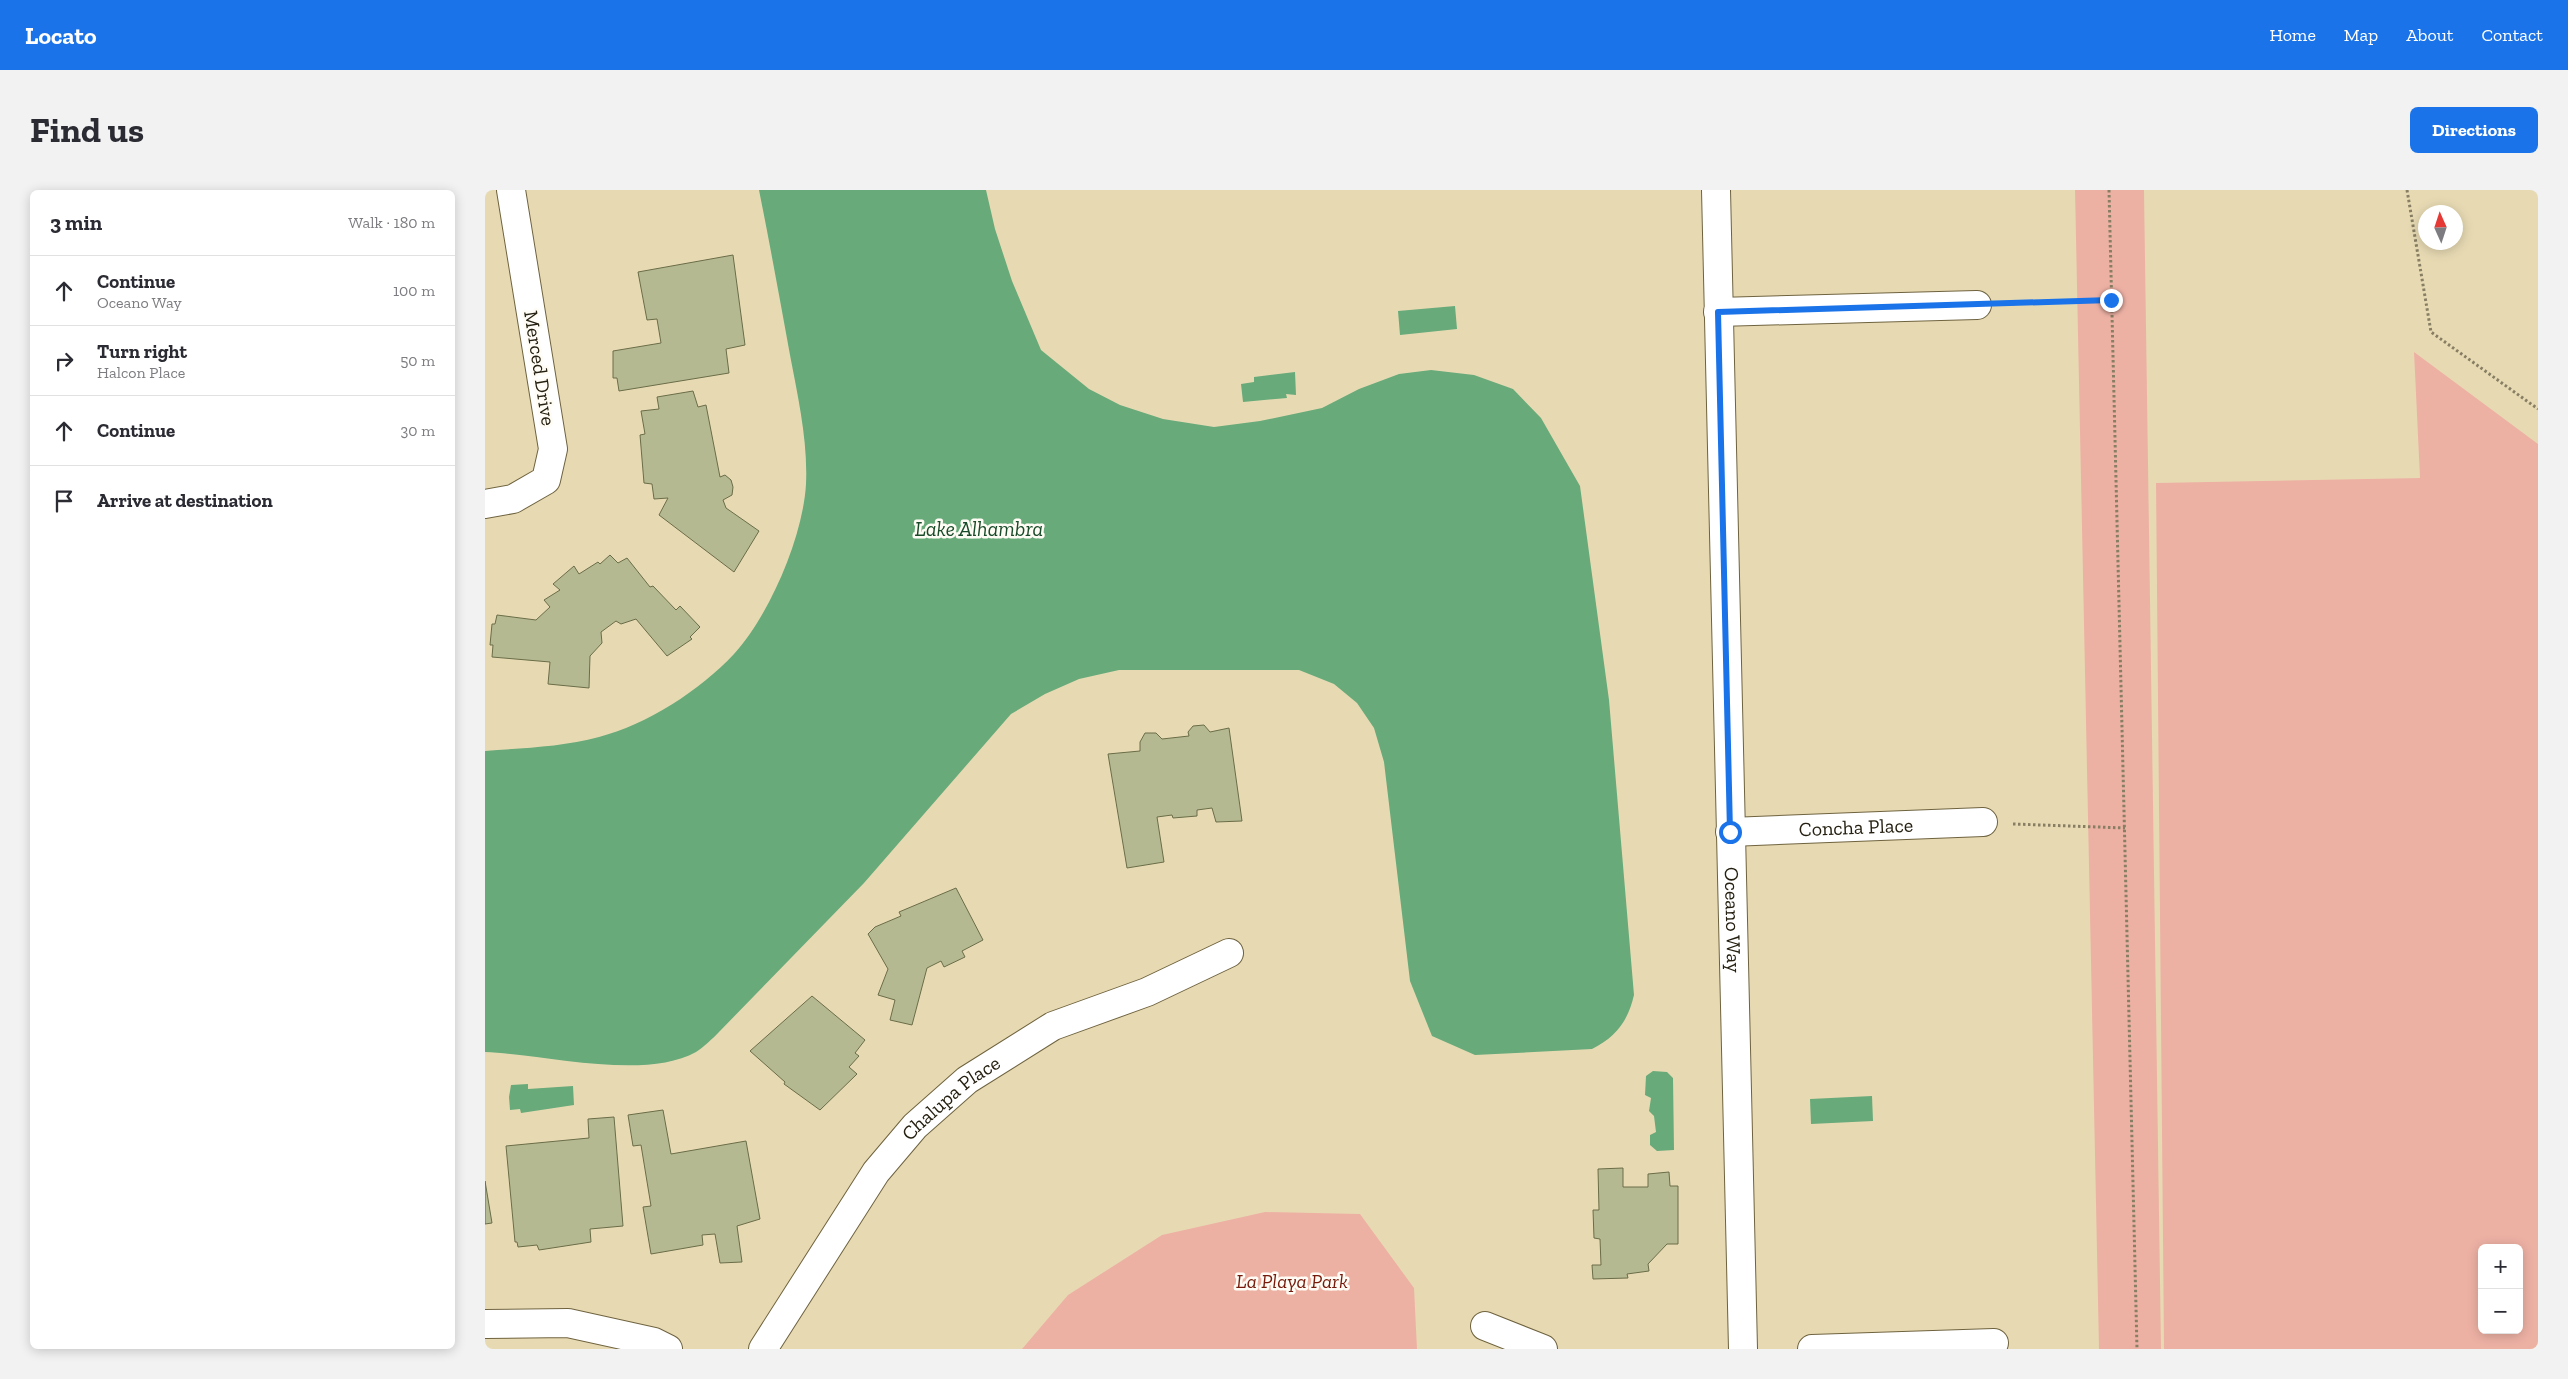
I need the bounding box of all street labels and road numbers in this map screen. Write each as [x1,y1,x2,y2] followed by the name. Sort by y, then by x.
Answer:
[519,309,561,427] street label: Merced Drive
[1798,813,1914,841] street label: Concha Place
[1720,867,1746,974] street label: Oceano Way
[896,1050,1004,1145] street label: Chalupa Place

